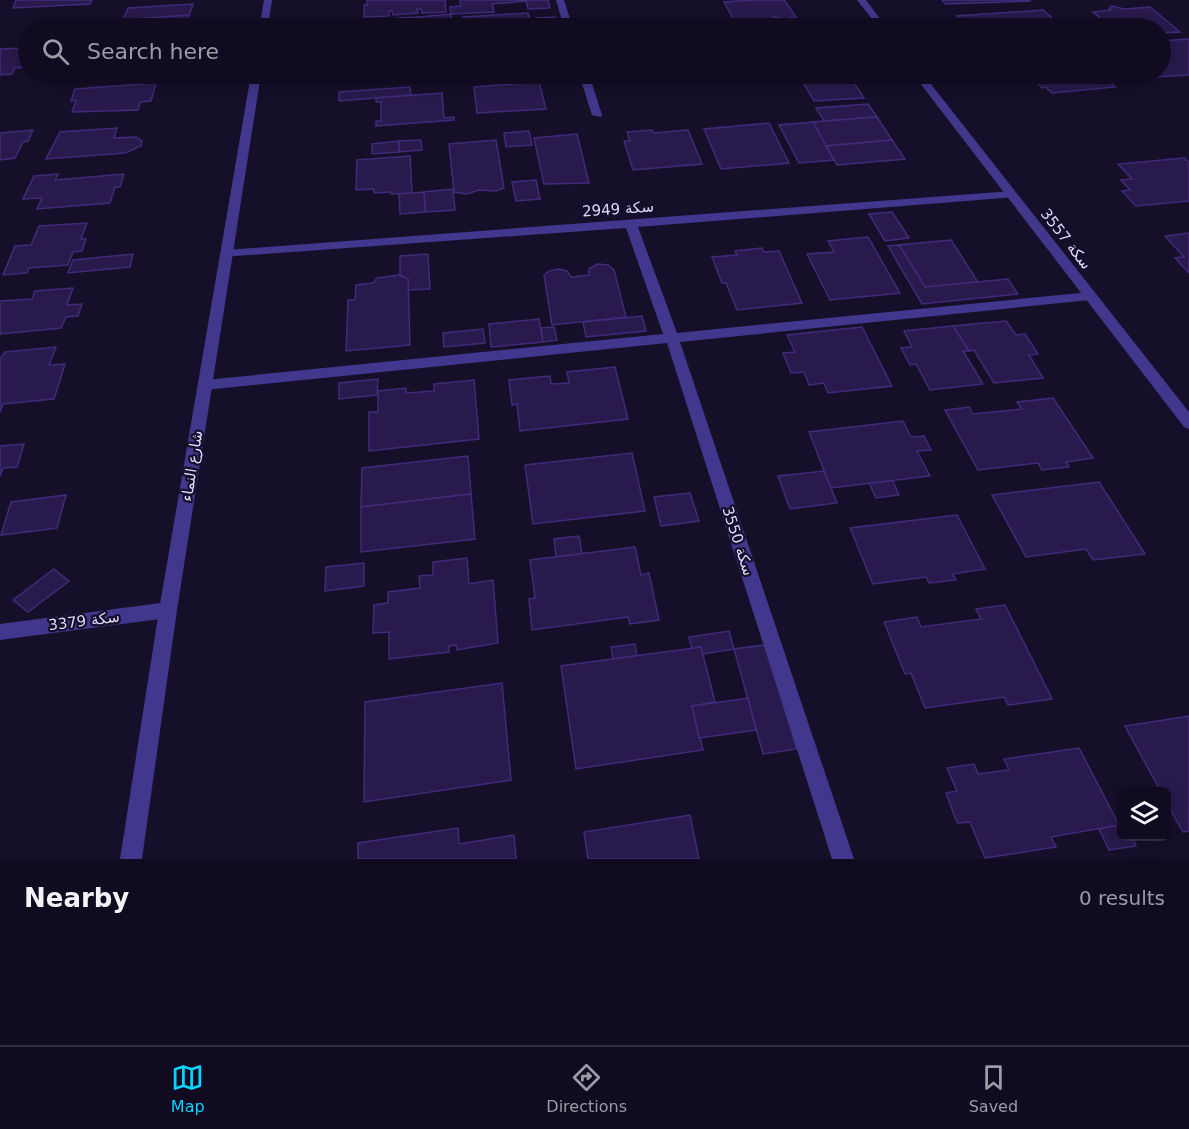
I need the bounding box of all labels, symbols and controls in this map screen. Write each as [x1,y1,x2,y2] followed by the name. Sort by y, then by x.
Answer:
[18,18,1171,84] search box
[39,35,72,68] icon: search
[87,39,219,64] text: Search here
[582,198,654,220] street label: سكة 2949
[1037,205,1095,273] street label: سكة 3557
[178,429,206,503] street label: شارع النماء
[718,504,758,578] street label: سكة 3550
[47,608,121,634] street label: سكة 3379
[1117,787,1171,841] map controls
[1117,787,1171,841] button: layers
[24,883,129,913] text: Nearby
[1079,886,1165,910] text: 0 results
[171,1061,205,1116] tab: Map
[546,1061,627,1116] tab: Directions
[969,1061,1018,1116] tab: Saved

